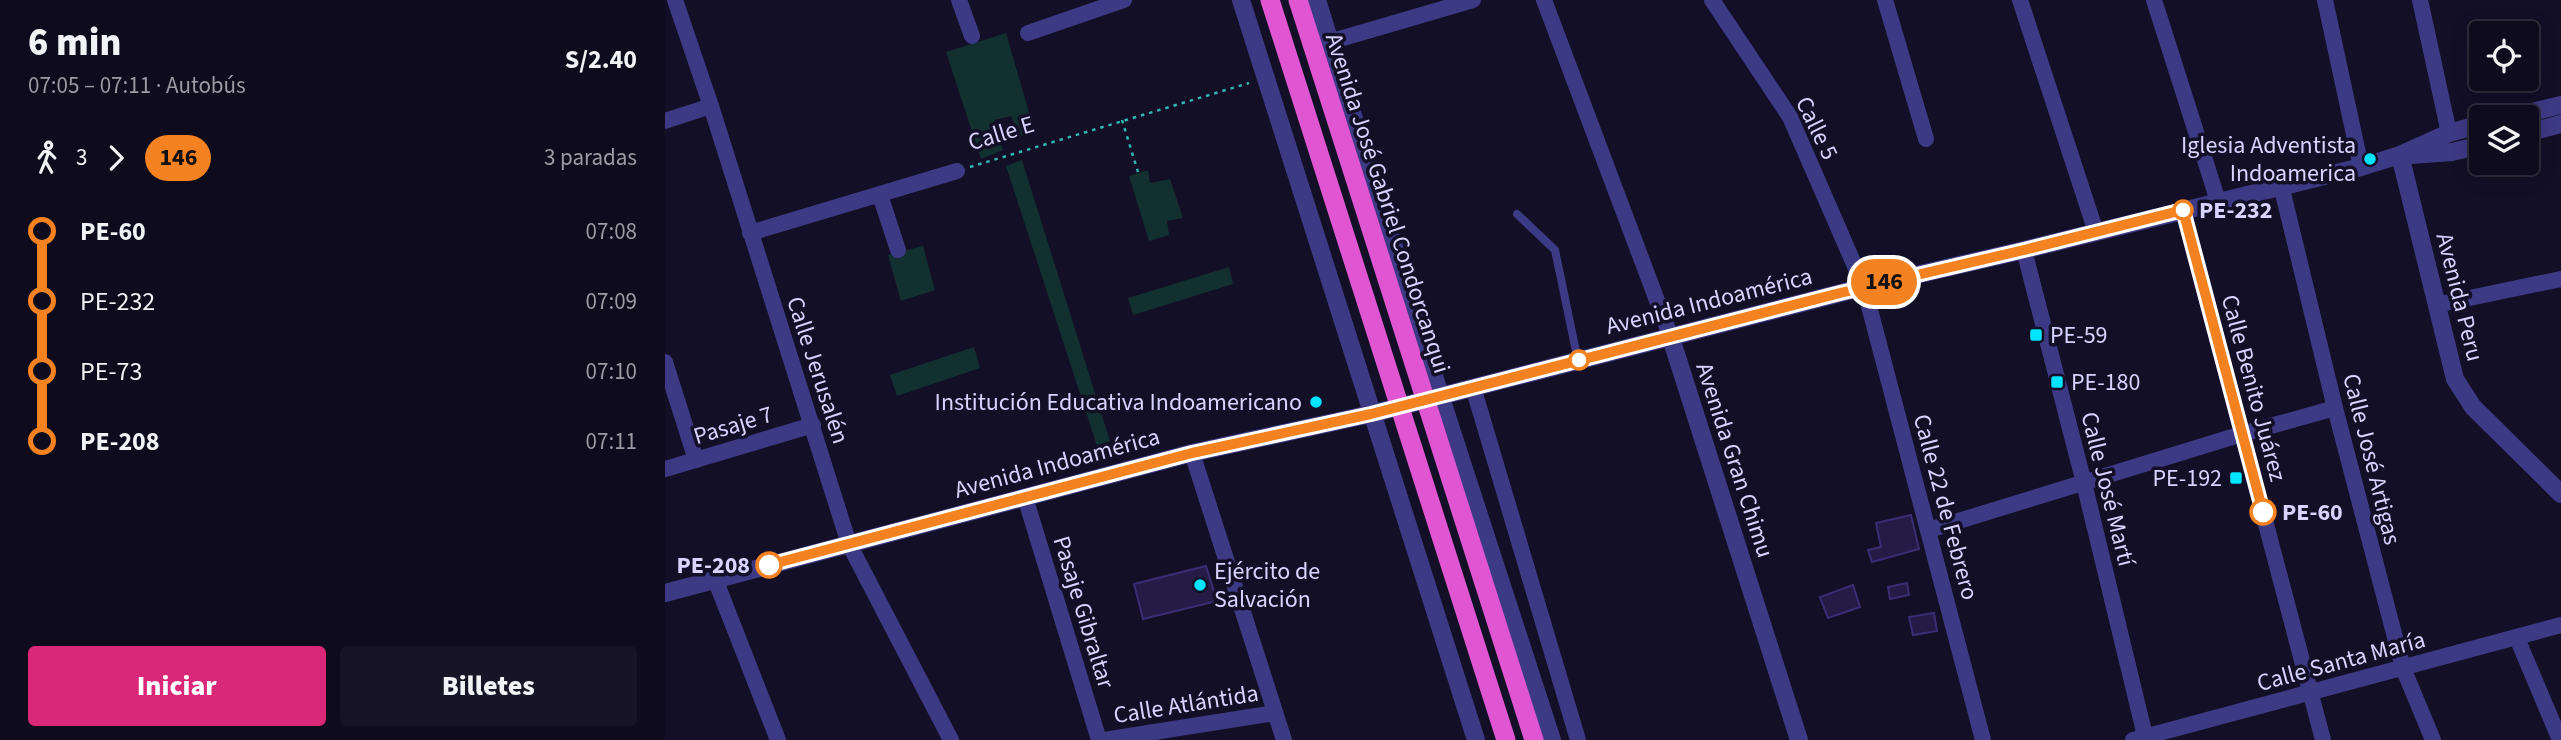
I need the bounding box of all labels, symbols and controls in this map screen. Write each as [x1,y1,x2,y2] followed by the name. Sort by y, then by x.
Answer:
[28,16,121,70] text: 6 min
[2469,21,2539,175] map controls
[2469,21,2539,91] button: locate
[1316,28,1459,378] street label: Avenida José Gabriel Condorcanqui
[565,41,637,78] text: S/2.40
[28,69,246,102] text: 07:05 – 07:11 · Autobús
[1786,91,1847,166] street label: Calle 5
[2469,105,2539,175] button: layers
[964,107,1038,160] street label: Calle E
[2181,128,2356,191] place label: Iglesia Adventista Indoamerica
[28,139,66,177] icon: walk
[97,139,135,177] icon: forward
[159,140,197,175] text: 146
[76,141,87,174] text: 3
[544,141,637,174] text: 3 paradas
[2362,151,2378,167] marker: Iglesia Adventista Indoamerica
[2199,193,2272,228] place label: PE-232
[2173,200,2193,220] marker: PE-232
[80,213,146,250] text: PE-60
[586,215,637,248] text: 07:08
[2427,229,2492,365] street label: Avenida Peru
[1602,259,1816,344] street label: Avenida Indoamérica
[1844,259,1924,305] line badge: 146
[1865,264,1903,299] text: 146
[80,283,155,320] text: PE-232
[586,285,637,318] text: 07:09
[2212,291,2295,486] street label: Calle Benito Juárez
[777,292,858,448] street label: Calle Jerusalén
[2050,318,2108,353] place label: PE-59
[2028,327,2044,343] marker: PE-59
[1569,350,1589,370] unlabelled marker
[80,353,142,390] text: PE-73
[586,355,637,388] text: 07:10
[1686,358,1783,562] street label: Avenida Gran Chimu
[2071,365,2140,400] place label: PE-180
[2333,370,2410,548] street label: Calle José Artigas
[2049,374,2065,390] marker: PE-180
[935,385,1302,420] place label: Institución Educativa Indoamericano
[1308,394,1324,410] marker: Institución Educativa Indoamericano
[689,397,777,454] street label: Pasaje 7
[2071,408,2144,571] street label: Calle José Martí
[1904,410,1987,604] street label: Calle 22 de Febrero
[950,419,1164,508] street label: Avenida Indoamérica
[80,423,160,460] text: PE-208
[586,425,637,458] text: 07:11
[2153,461,2222,496] place label: PE-192
[2228,470,2244,486] marker: PE-192
[2282,495,2343,530] place label: PE-60
[2250,499,2276,525] marker: PE-60
[1044,532,1123,693] street label: Pasaje Gibraltar
[677,548,750,583] place label: PE-208
[756,552,782,578] marker: PE-208
[1214,554,1320,617] place label: Ejército de Salvación
[1192,577,1208,593] marker: Ejército de Salvación
[2253,622,2429,701] street label: Calle Santa María
[28,646,326,726] button: Iniciar
[340,646,637,726] button: Billetes
[1111,676,1261,733] street label: Calle Atlántida

